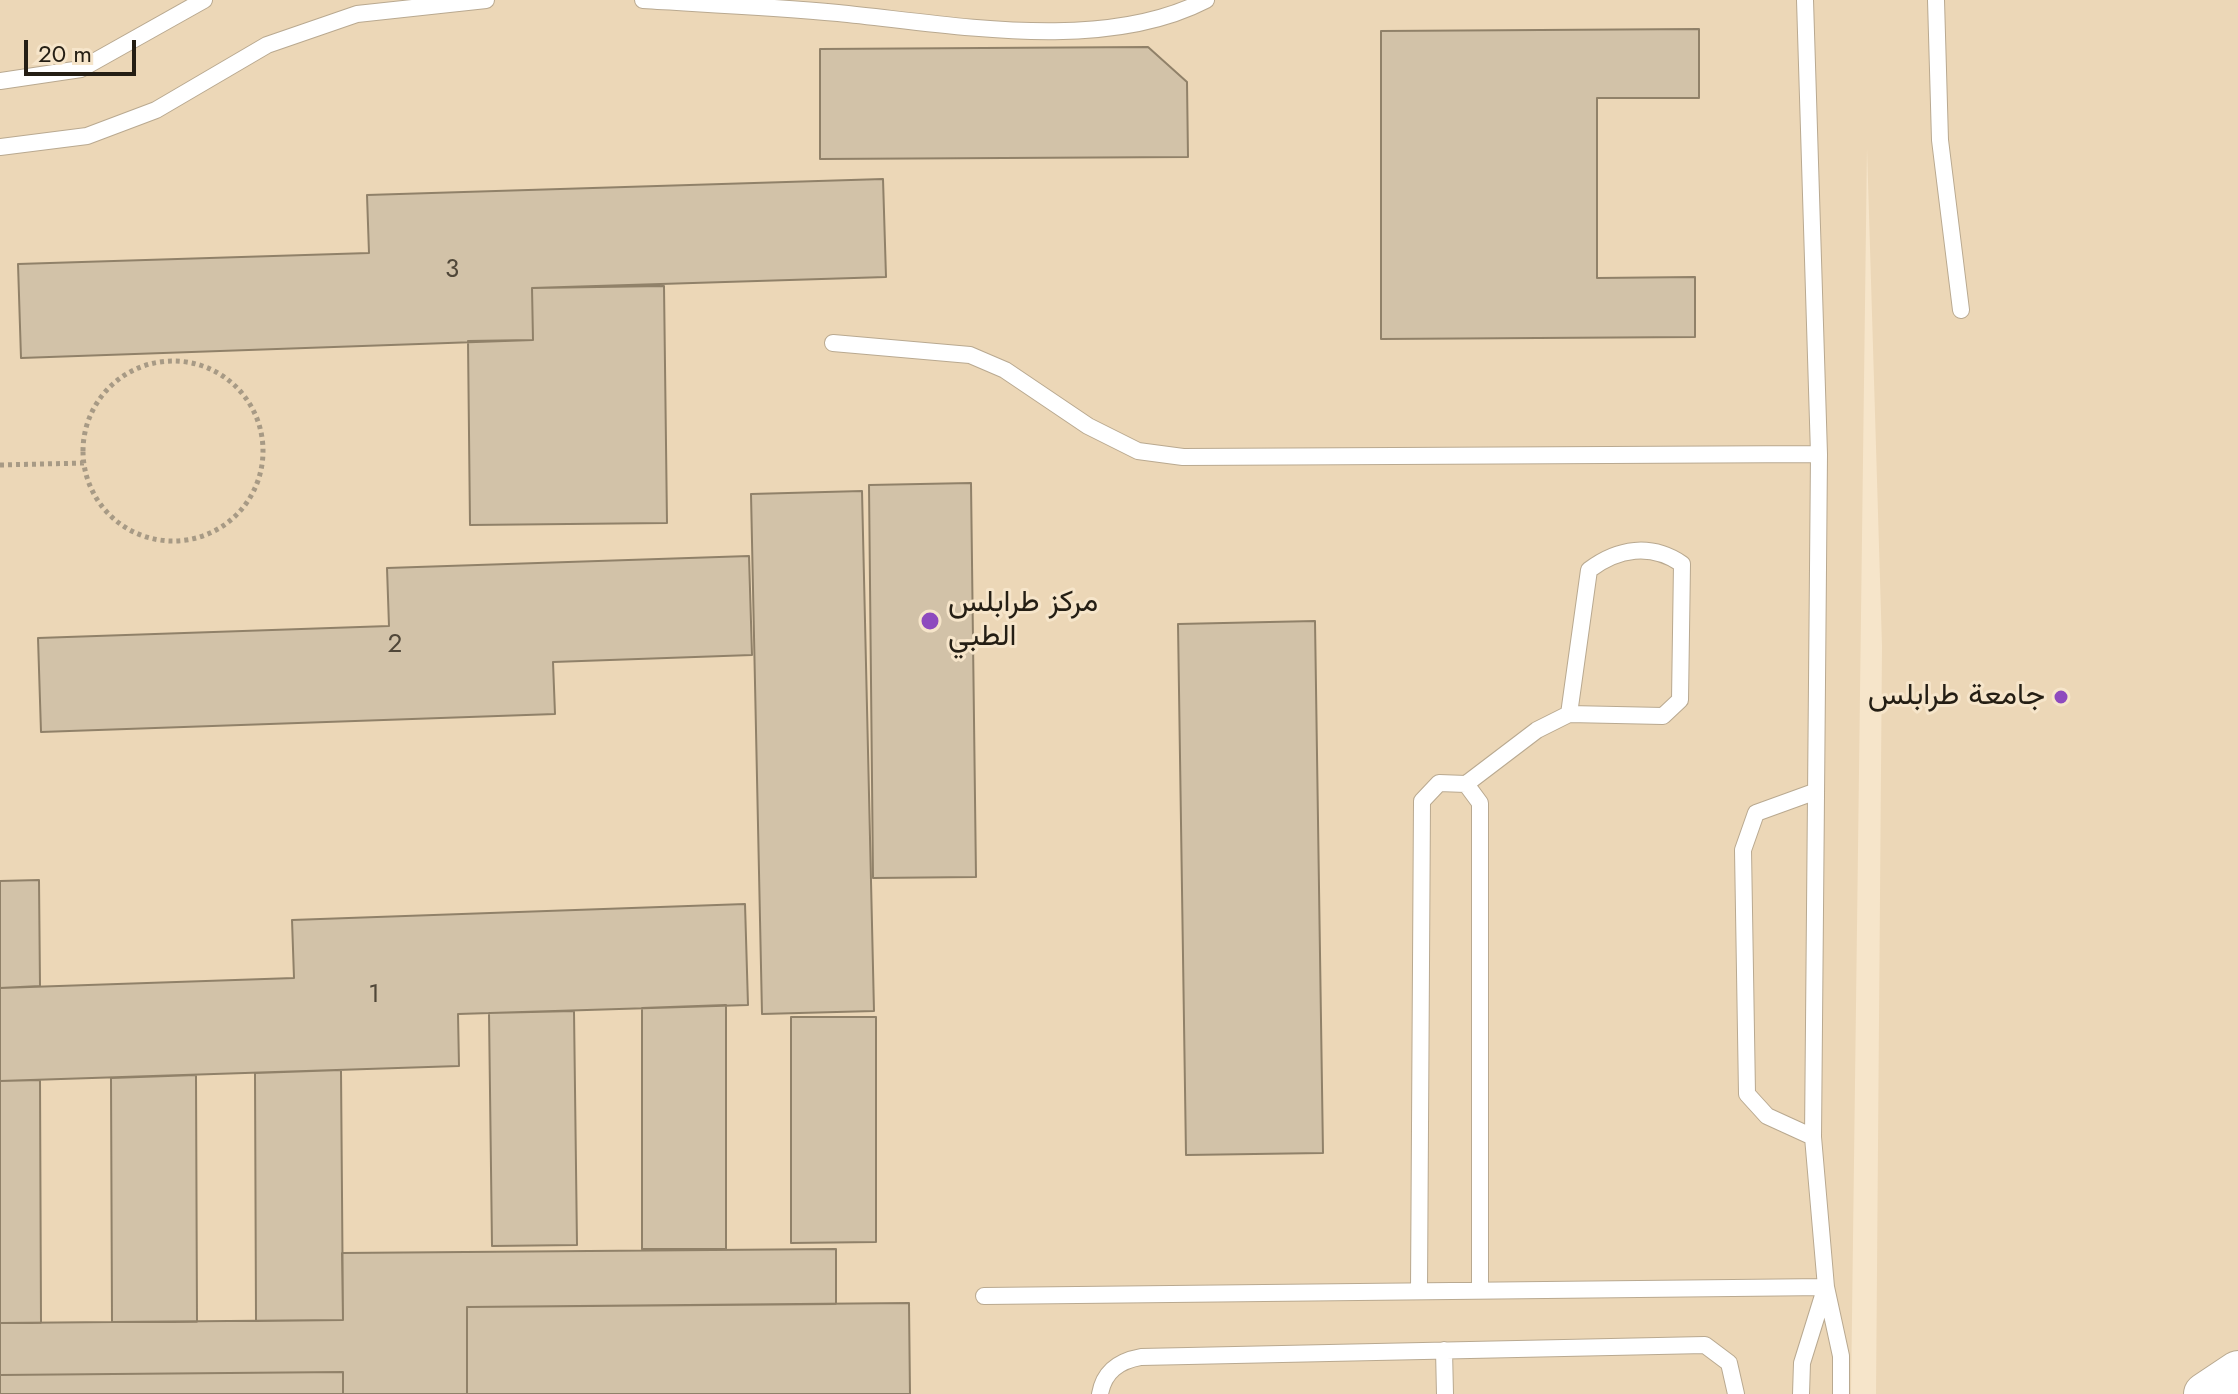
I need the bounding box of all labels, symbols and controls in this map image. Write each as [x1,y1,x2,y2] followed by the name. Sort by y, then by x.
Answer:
[28,24,140,74] scale bar
[38,36,92,71] text: 20 m
[445,255,459,287] house number: 3
[948,586,1098,656] place label: مركز طرابلس الطبي
[919,610,941,632] marker: مركز طرابلس الطبي
[388,630,402,662] house number: 2
[1868,679,2045,715] place label: جامعة طرابلس
[2052,688,2070,706] marker: جامعة طرابلس
[368,980,380,1012] house number: 1

